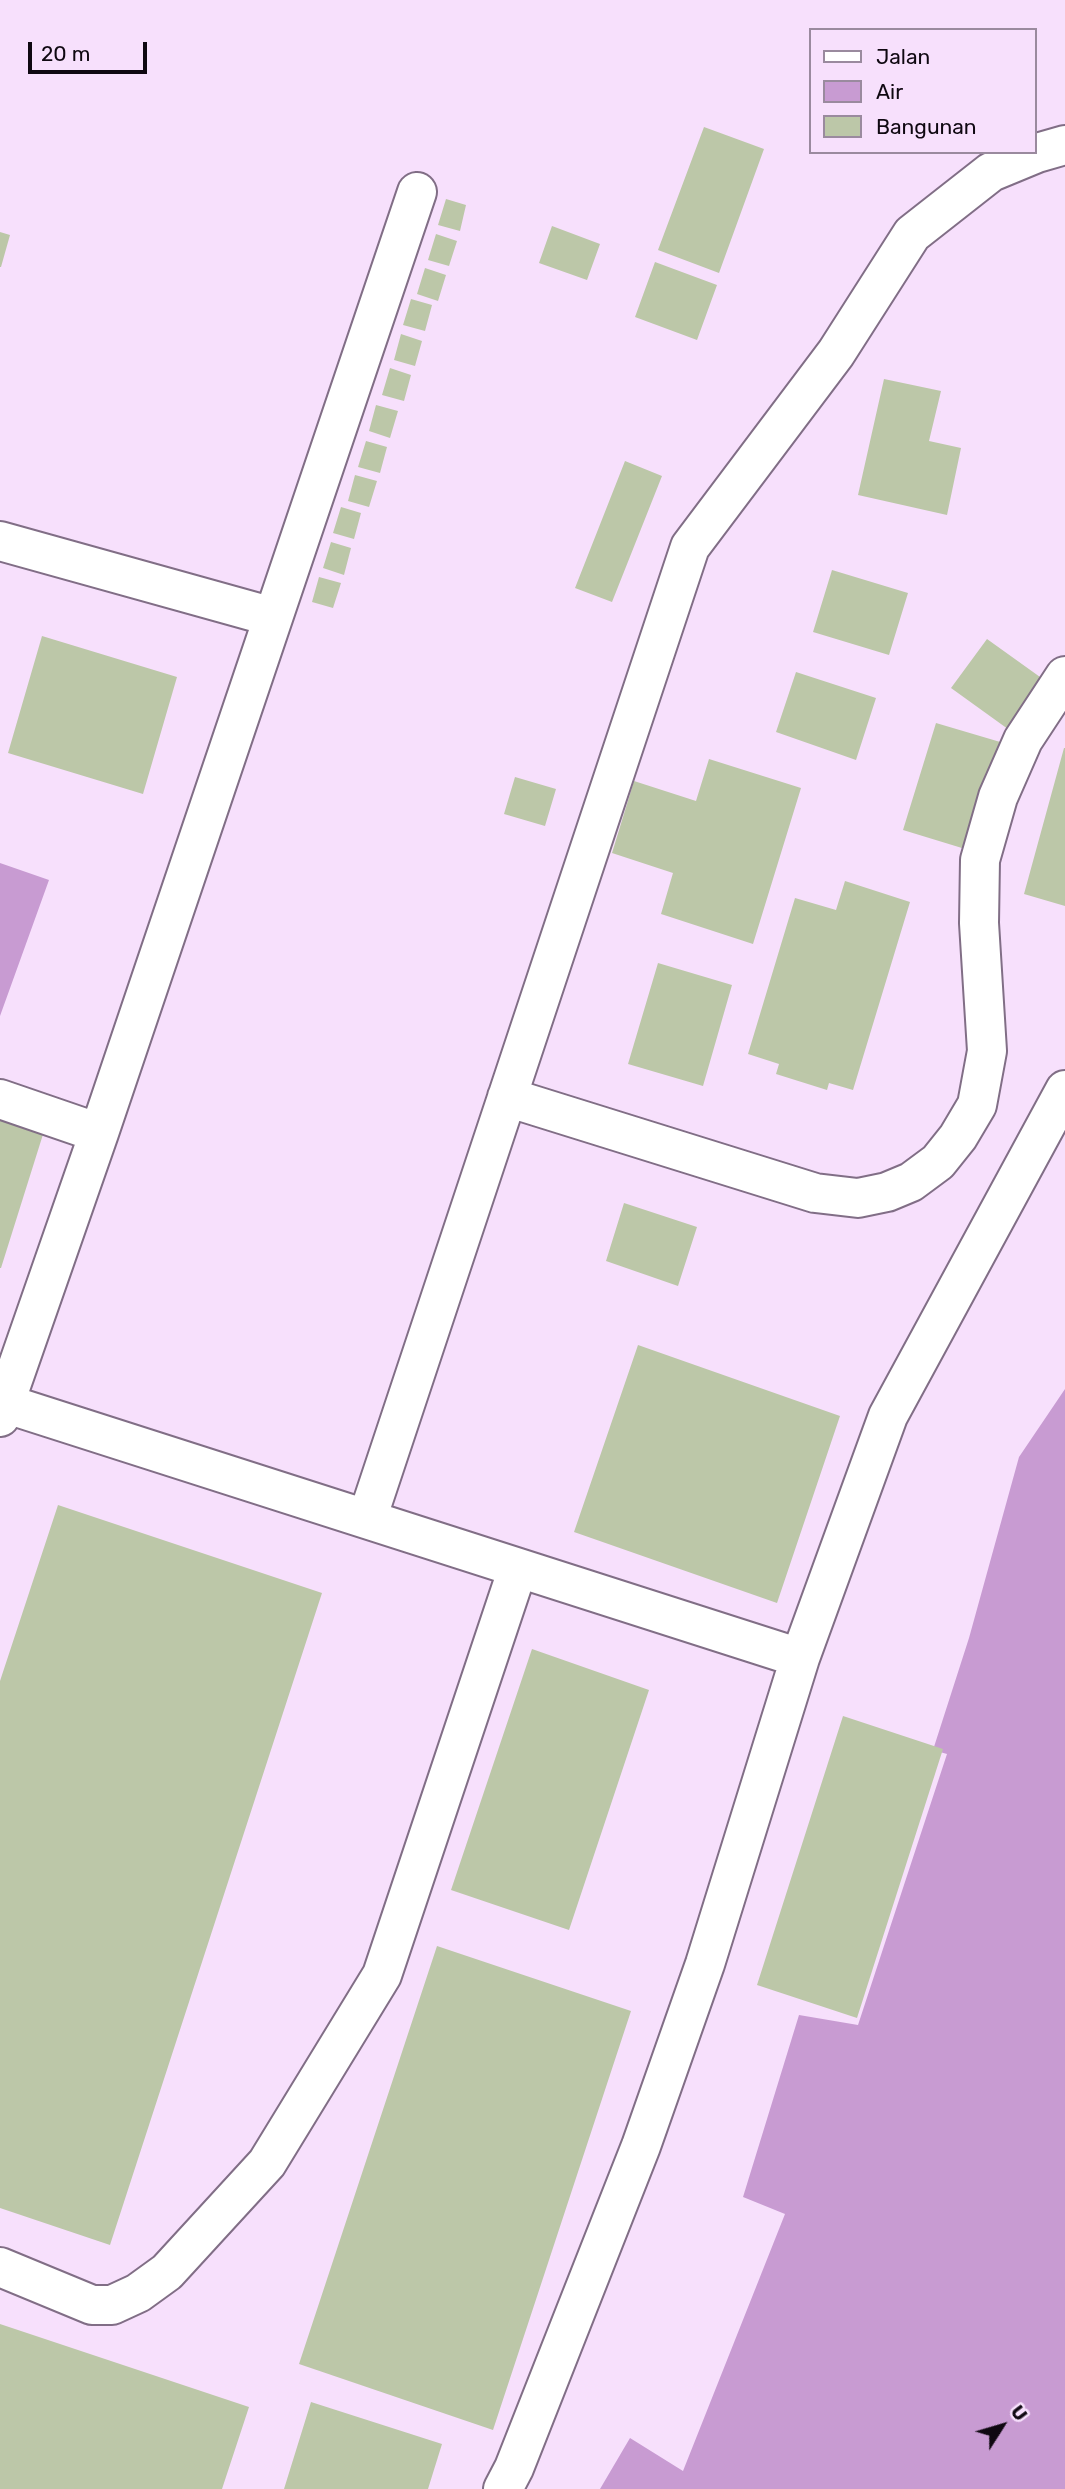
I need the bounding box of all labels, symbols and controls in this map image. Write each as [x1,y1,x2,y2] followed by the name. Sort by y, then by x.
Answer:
[32,28,150,72] scale bar
[810,28,1037,154] legend
[41,41,90,66] text: 20 m
[876,44,930,69] text: Jalan
[876,79,903,104] text: Air
[876,114,977,139] text: Bangunan
[967,2391,1037,2461] north arrow
[1006,2401,1033,2425] text: U

